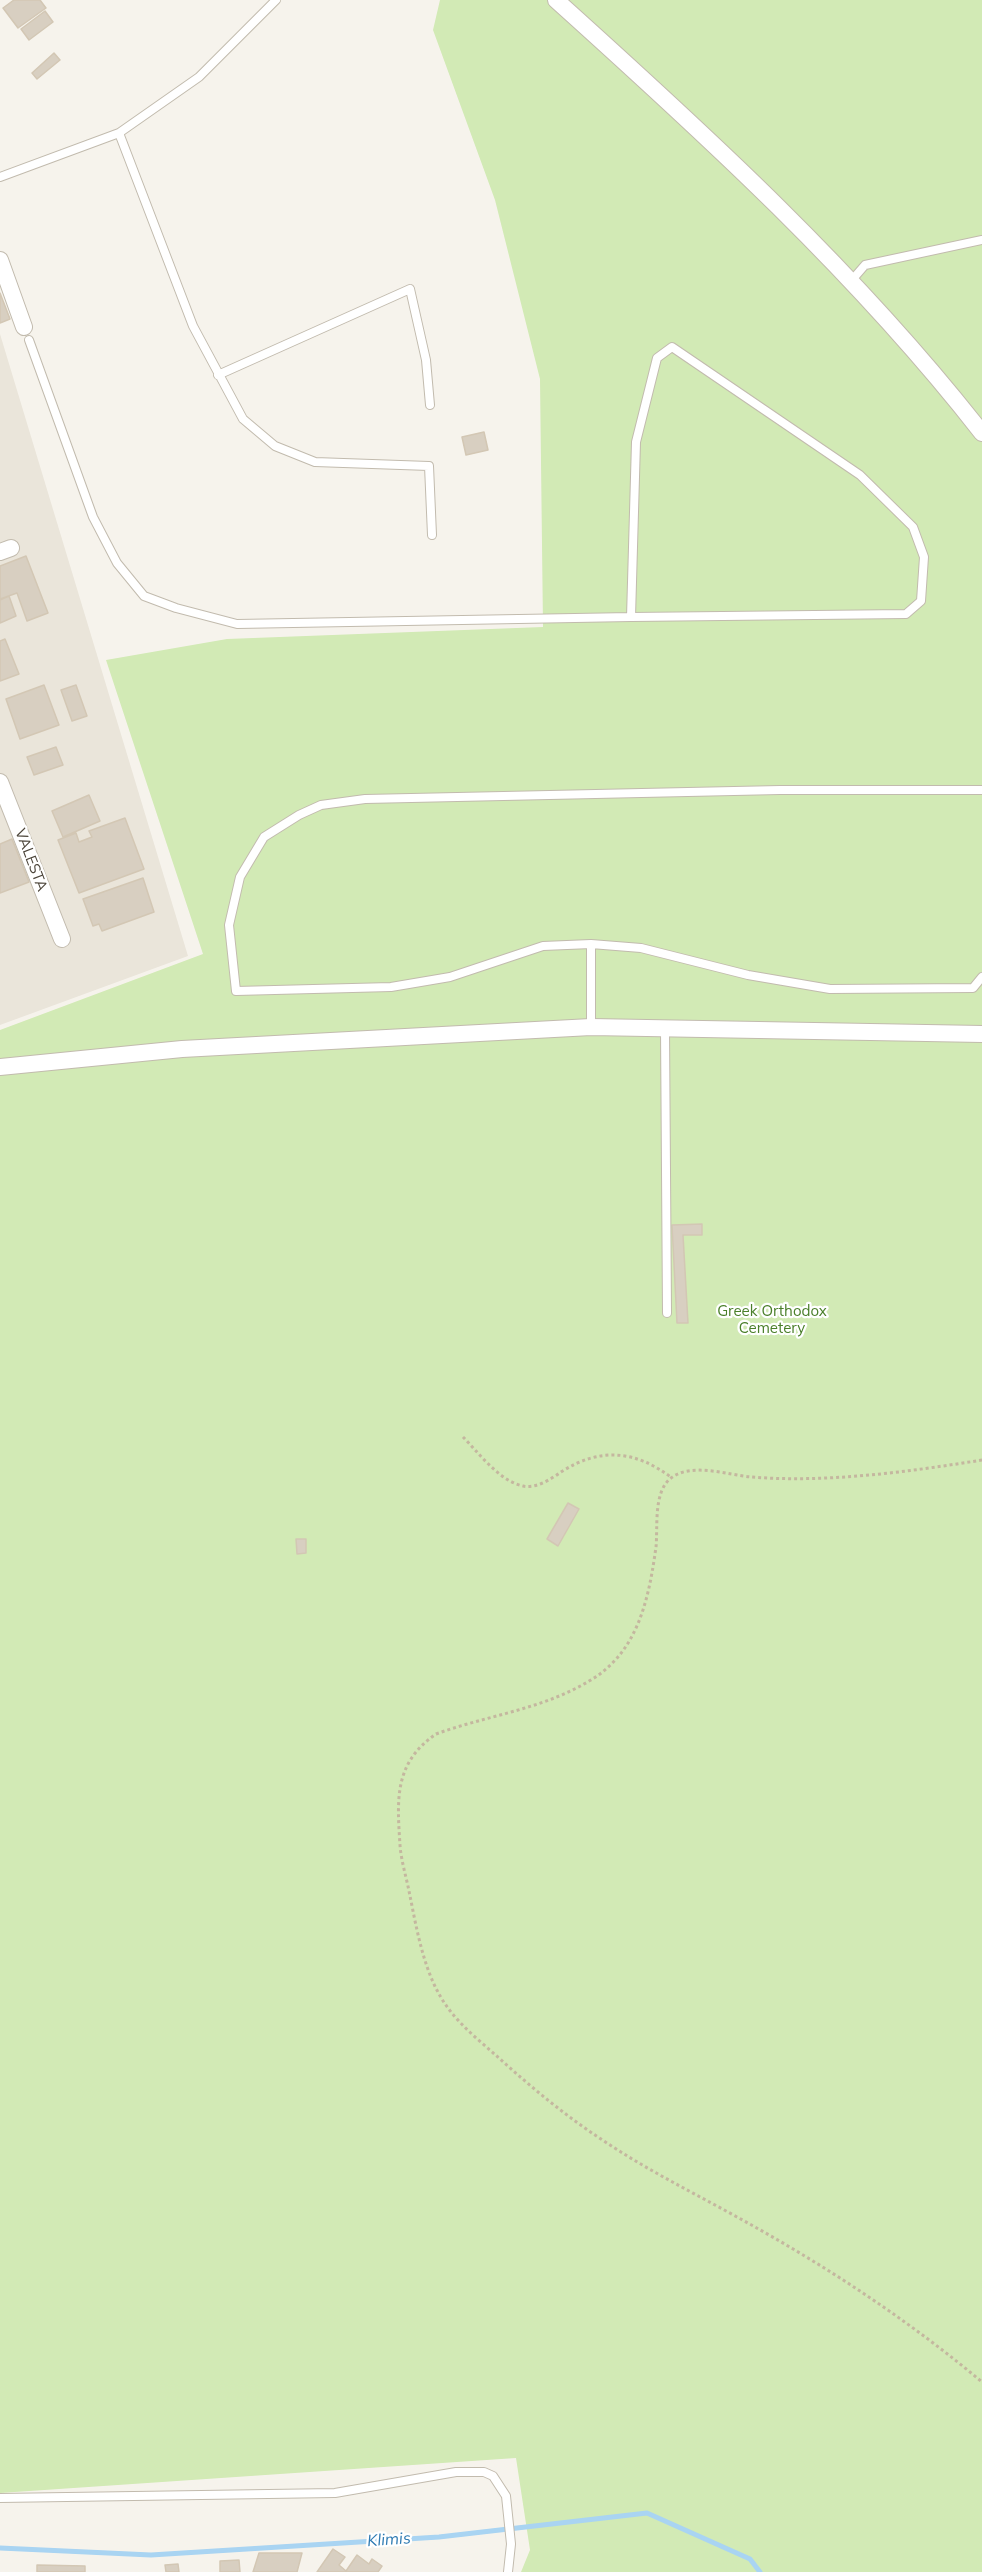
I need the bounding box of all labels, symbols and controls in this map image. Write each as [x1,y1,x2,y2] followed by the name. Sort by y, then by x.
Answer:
[11,826,51,894] street label: VALESTA
[717,1302,827,1337] park label: Greek Orthodox Cemetery
[367,2529,411,2551] water label: Klimis

